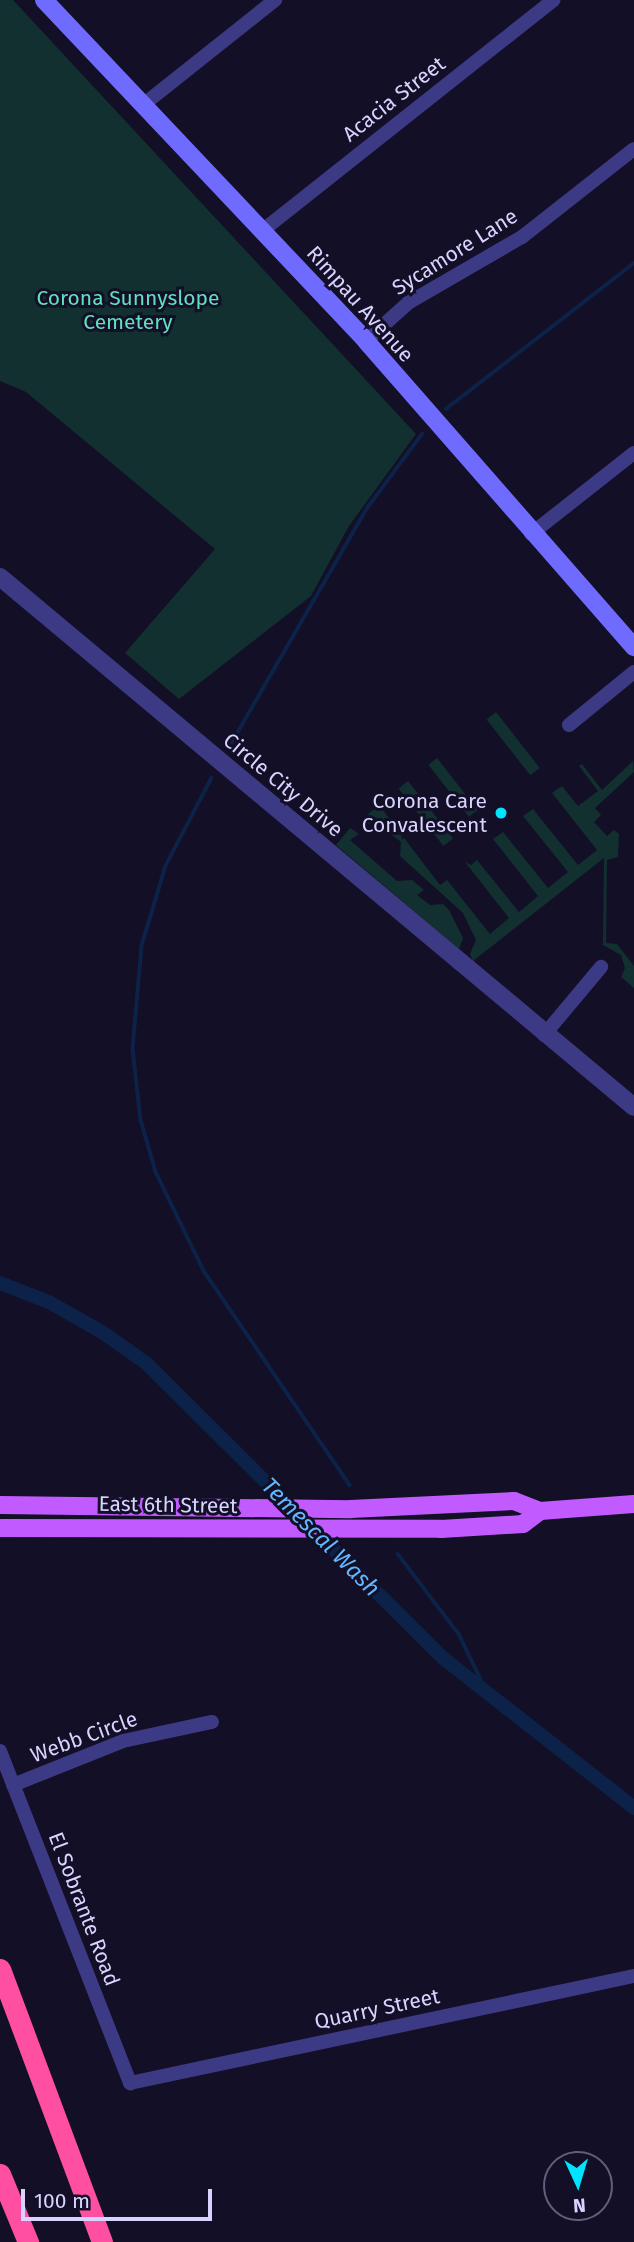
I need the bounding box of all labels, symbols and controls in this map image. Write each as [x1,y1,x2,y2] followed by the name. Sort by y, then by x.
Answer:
[338,51,450,147] street label: Acacia Street
[388,203,522,301] street label: Sycamore Lane
[301,241,419,367] street label: Rimpau Avenue
[37,285,219,335] park label: Corona Sunnyslope Cemetery
[218,728,348,842] street label: Circle City Drive
[362,788,487,838] place label: Corona Care Convalescent
[493,805,509,821] marker: Corona Care Convalescent
[256,1472,386,1602] water label: Temescal Wash
[98,1491,238,1519] street label: East 6th Street
[27,1706,141,1768] street label: Webb Circle
[43,1828,125,1990] street label: El Sobrante Road
[312,1983,442,2035] street label: Quarry Street
[543,2151,613,2221] north arrow
[24,2176,215,2220] scale bar
[34,2188,90,2214] text: 100 m
[572,2194,586,2217] text: N

